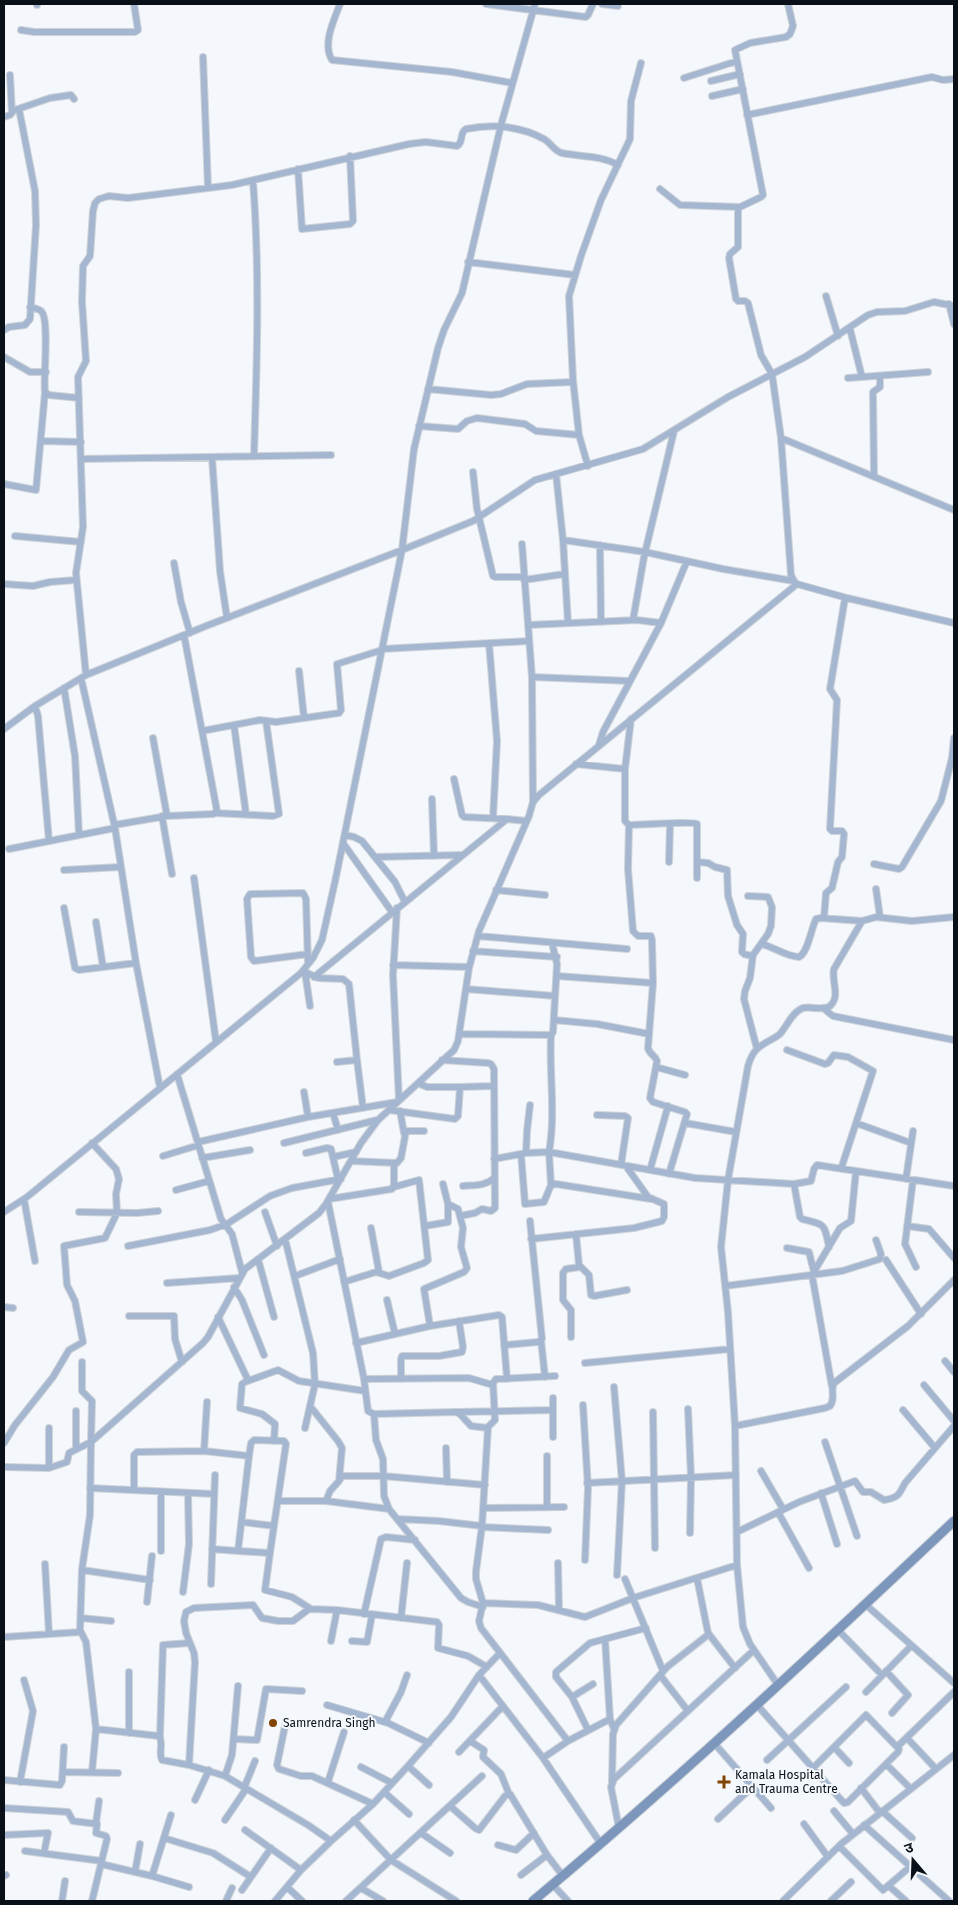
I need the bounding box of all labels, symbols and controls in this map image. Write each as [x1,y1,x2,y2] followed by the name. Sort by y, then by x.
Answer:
[283,1716,376,1730] place label: Samrendra Singh
[267,1717,279,1729] marker: Samrendra Singh
[735,1768,838,1796] place label: Kamala Hospital and Trauma Centre
[717,1775,731,1789] marker: Kamala Hospital and Trauma Centre
[888,1835,938,1885] north arrow
[902,1839,916,1858] text: उ

